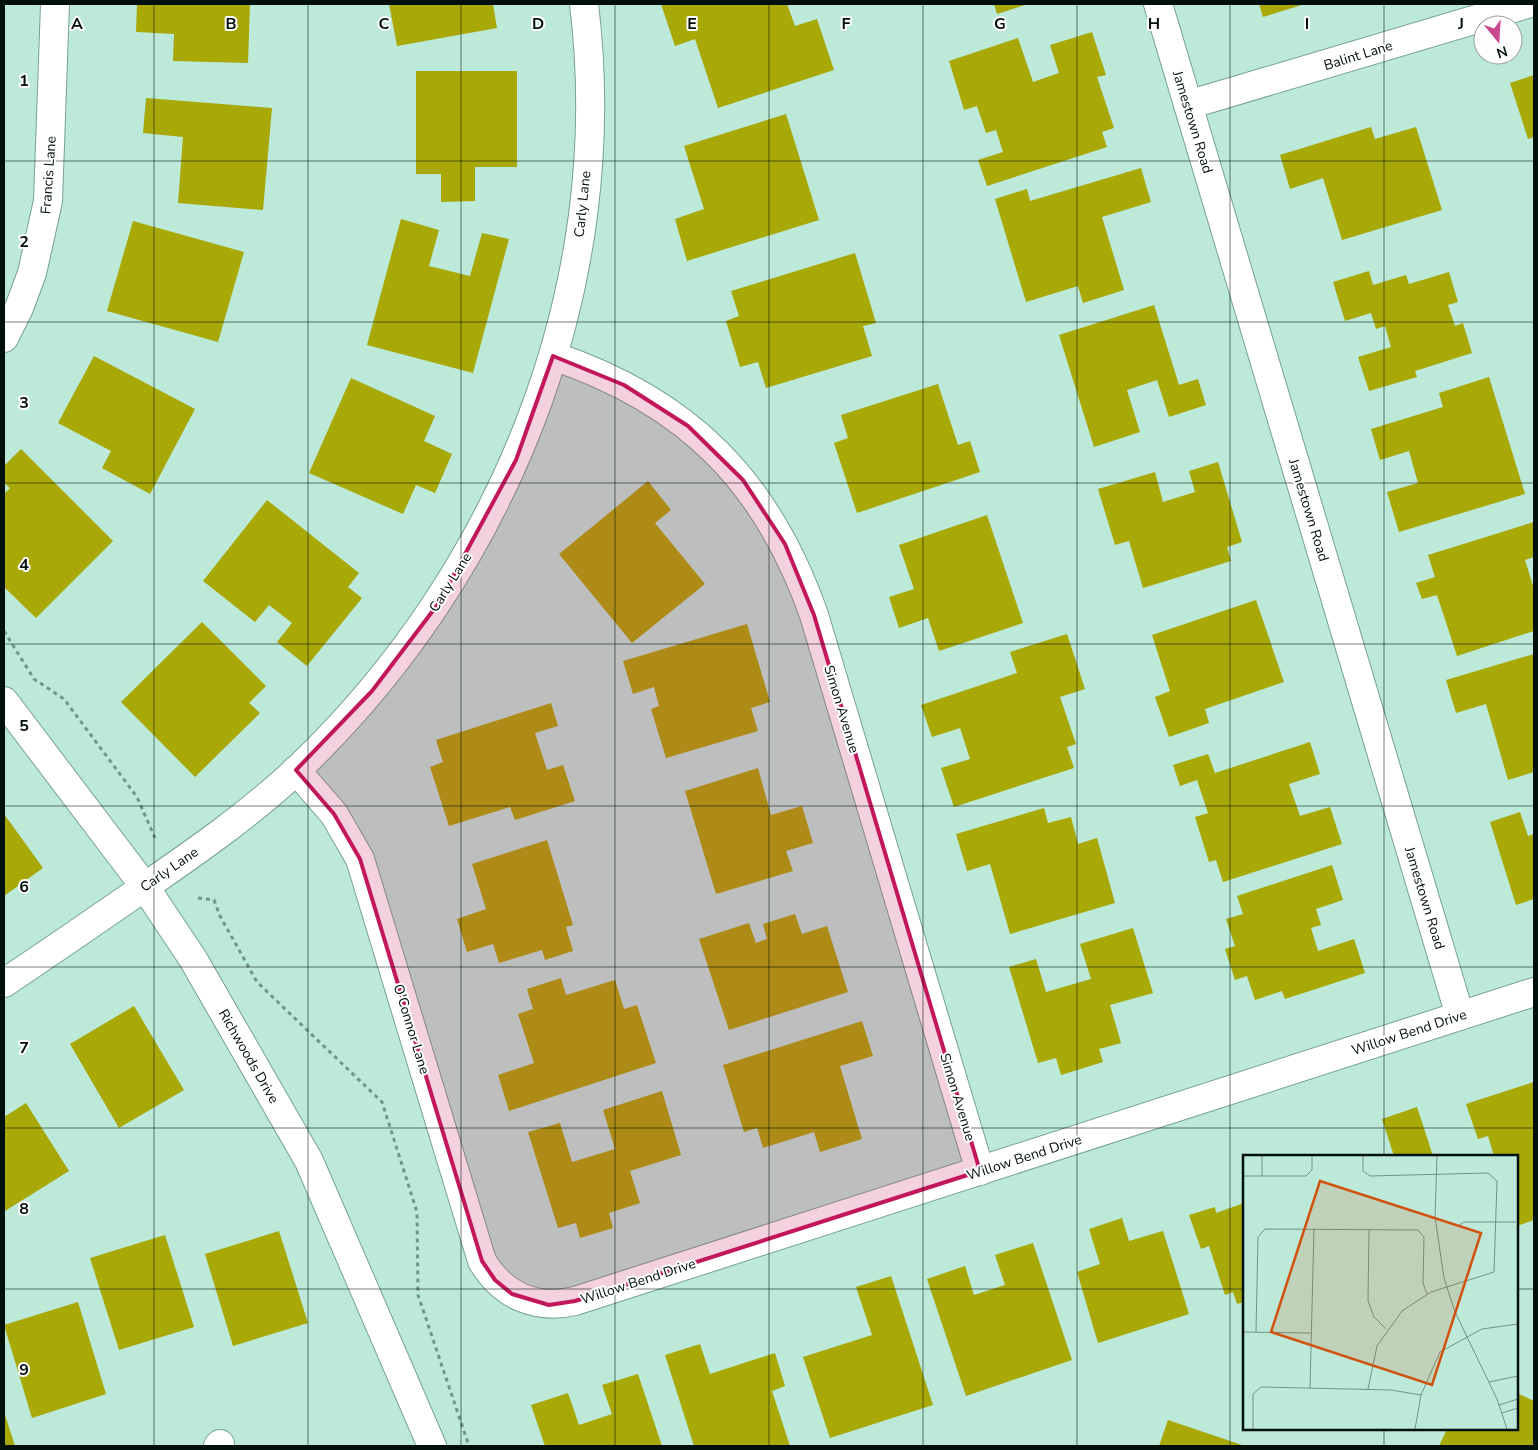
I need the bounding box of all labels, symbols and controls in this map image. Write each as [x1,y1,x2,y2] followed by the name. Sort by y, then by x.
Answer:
[71,13,83,35] text: A
[225,13,237,35] text: B
[379,13,390,35] text: C
[532,13,544,35] text: D
[687,13,697,35] text: E
[842,13,851,35] text: F
[994,13,1006,35] text: G
[1148,13,1160,35] text: H
[1305,13,1309,35] text: I
[1457,13,1464,35] text: J
[1473,15,1523,65] north arrow
[1321,36,1395,75] street label: Balint Lane
[1494,41,1510,63] text: N
[1168,68,1217,176] street label: Jamestown Road
[19,70,29,92] text: 1
[36,135,61,215] street label: Francis Lane
[570,170,595,238] street label: Carly Lane
[19,231,29,253] text: 2
[19,392,29,414] text: 3
[1284,456,1333,564] street label: Jamestown Road
[425,549,476,616] street label: Carly Lane
[19,554,29,576] text: 4
[819,663,864,755] street label: Simon Avenue
[19,715,29,737] text: 5
[136,842,202,896] street label: Carly Lane
[1400,844,1449,952] street label: Jamestown Road
[19,876,29,898] text: 6
[389,982,434,1077] street label: O'Connor Lane
[1349,1005,1469,1060] street label: Willow Bend Drive
[214,1006,283,1107] street label: Richwoods Drive
[19,1037,29,1059] text: 7
[935,1051,980,1143] street label: Simon Avenue
[964,1130,1084,1185] street label: Willow Bend Drive
[1243,1155,1518,1430] inset map
[19,1198,29,1220] text: 8
[578,1254,698,1309] street label: Willow Bend Drive
[19,1359,29,1381] text: 9

